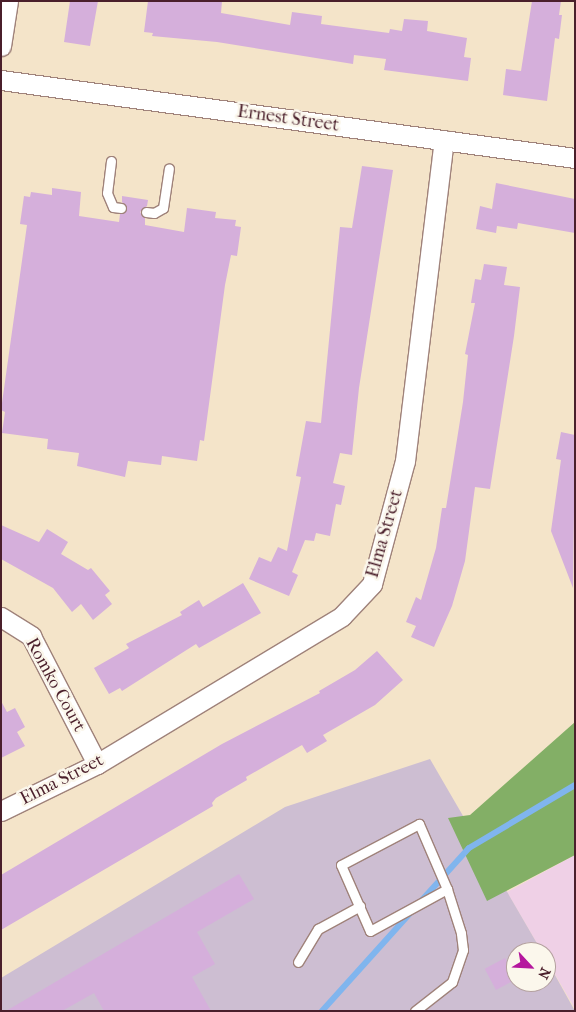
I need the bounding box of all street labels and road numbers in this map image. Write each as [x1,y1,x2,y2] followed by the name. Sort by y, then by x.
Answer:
[236,101,340,137] street label: Ernest Street
[362,487,408,581] street label: Elma Street
[20,634,90,736] street label: Romko Court
[17,750,107,810] street label: Elma Street

